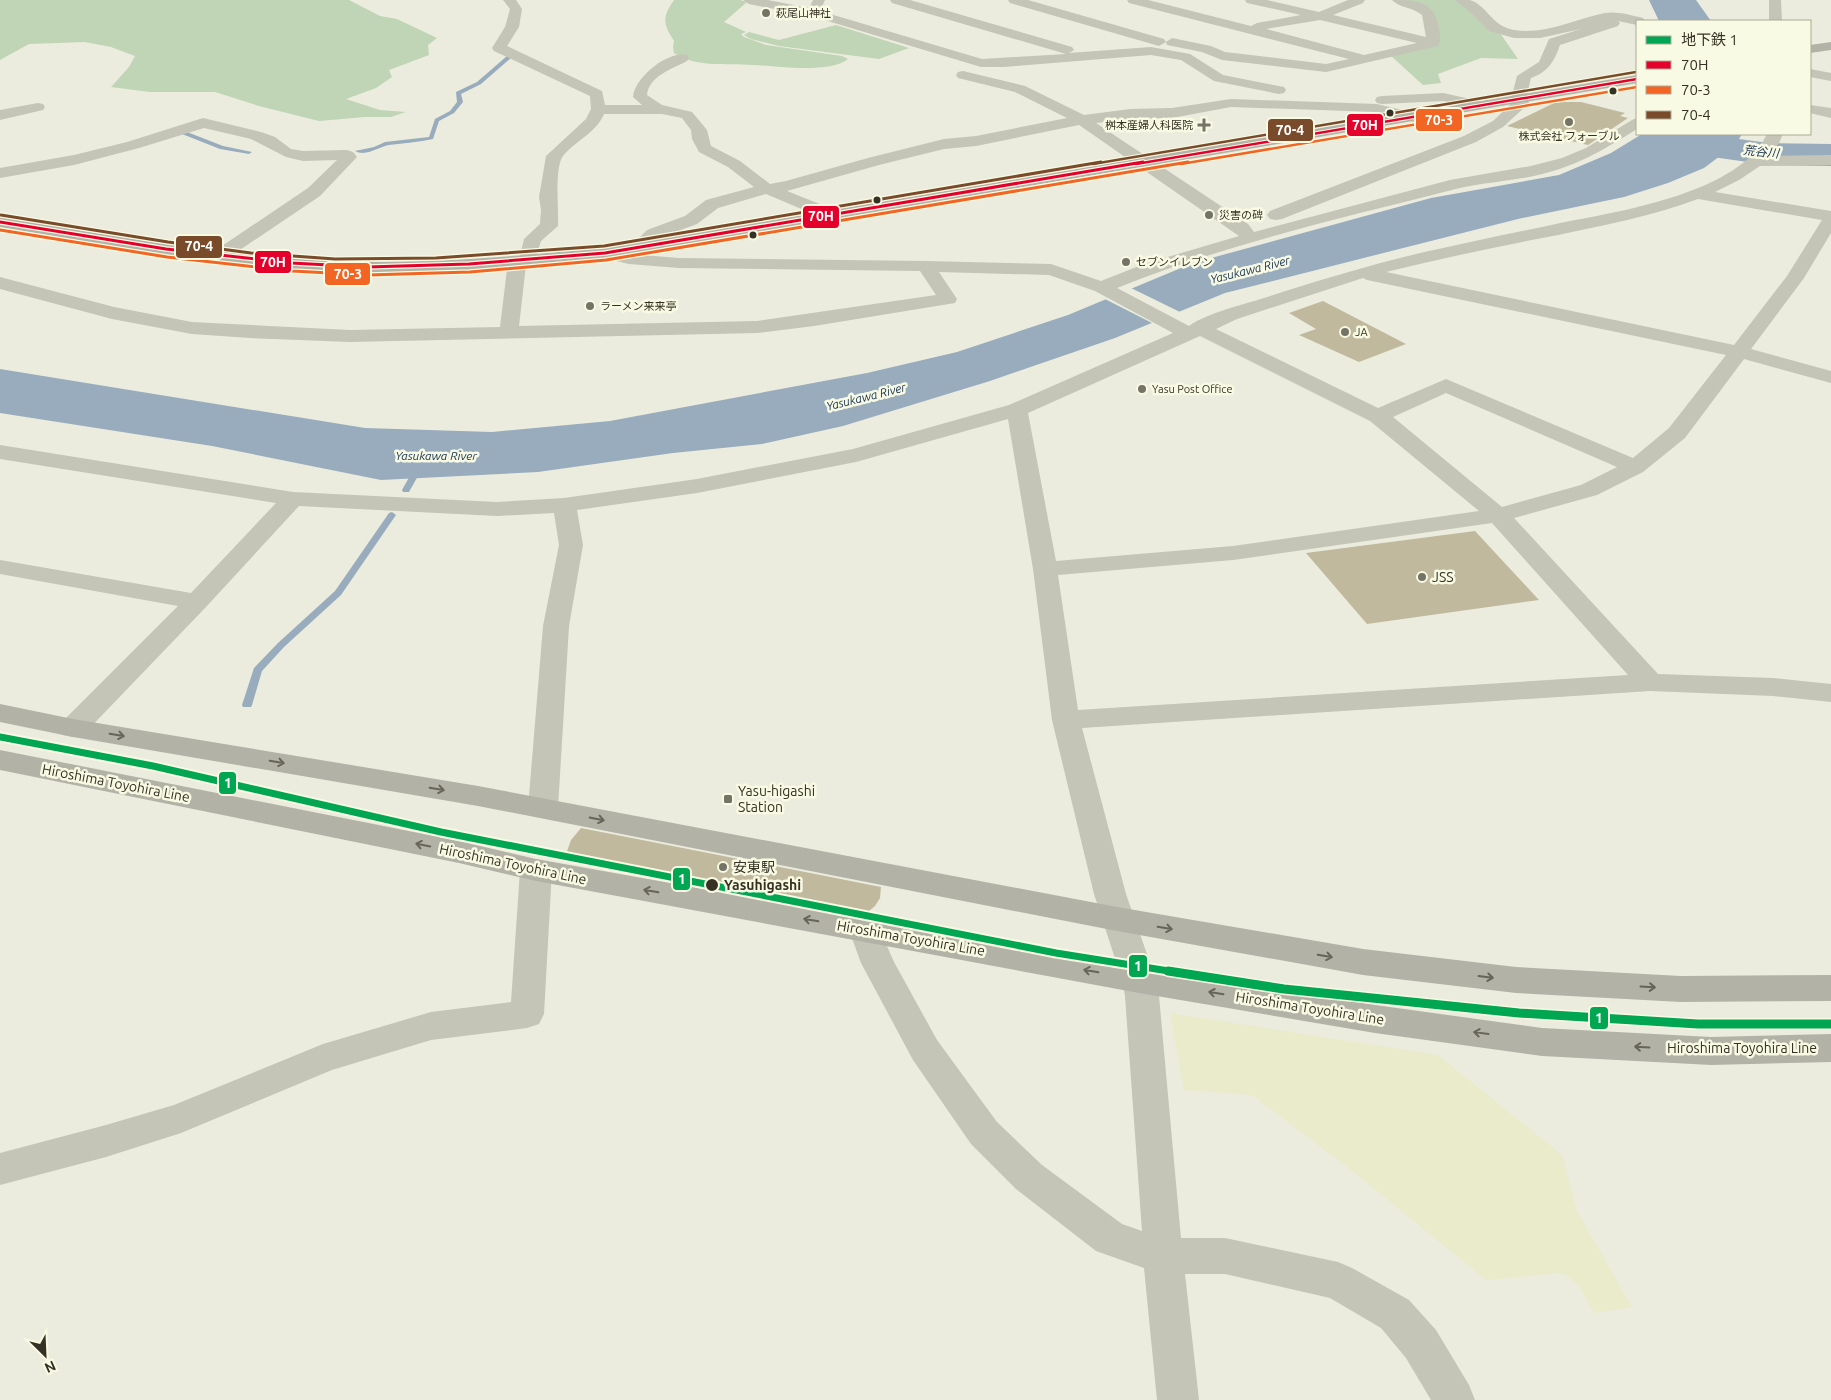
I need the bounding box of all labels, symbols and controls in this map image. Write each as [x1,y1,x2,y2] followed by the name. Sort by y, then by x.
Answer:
[760,7,772,19] marker: 萩尾山神社
[776,7,831,19] place label: 萩尾山神社
[1636,20,1811,135] legend
[1681,31,1738,48] text: 地下鉄 1
[1681,56,1708,73] text: 70H
[1681,81,1711,98] text: 70-3
[1608,86,1618,96] unlabelled marker
[1681,106,1711,123] text: 70-4
[1385,108,1395,118] unlabelled marker
[1415,108,1463,132] line badge: 70-3
[1425,112,1453,128] text: 70-3
[1346,113,1384,137] line badge: 70H
[1563,116,1575,128] marker: 株式会社 フォーブル
[1352,117,1378,133] text: 70H
[1197,118,1211,132] marker: 桝本産婦人科医院
[1267,118,1314,142] line badge: 70-4
[1105,119,1193,131] place label: 桝本産婦人科医院
[1276,122,1304,138] text: 70-4
[1519,130,1619,142] place label: 株式会社 フォーブル
[1742,143,1782,160] water label: 荒谷川
[872,195,882,205] unlabelled marker
[802,205,840,229] line badge: 70H
[808,208,834,224] text: 70H
[1203,209,1215,221] marker: 災害の碑
[1219,209,1263,221] place label: 災害の碑
[748,230,758,240] unlabelled marker
[175,235,223,259] line badge: 70-4
[185,238,213,254] text: 70-4
[254,250,292,274] line badge: 70H
[1209,253,1291,286] water label: Yasukawa River
[260,254,286,270] text: 70H
[1120,256,1132,268] marker: セブンイレブン
[1136,256,1213,268] place label: セブンイレブン
[324,262,371,286] line badge: 70-3
[334,266,362,282] text: 70-3
[584,300,596,312] marker: ラーメン来来亭
[600,300,677,312] place label: ラーメン来来亭
[1339,326,1351,338] marker: JA
[1355,326,1368,338] place label: JA
[825,380,907,413] water label: Yasukawa River
[1136,383,1148,395] marker: Yasu Post Office
[1152,383,1232,395] place label: Yasu Post Office
[395,449,477,462] water label: Yasukawa River
[1432,569,1454,585] place label: JSS
[1416,571,1428,583] marker: JSS
[108,731,124,741] one-way arrow
[269,758,285,768] one-way arrow
[41,761,191,805] street label: Hiroshima Toyohira Line
[218,771,237,795] line badge: 1
[224,775,232,791] text: 1
[738,783,815,815] place label: Yasu-higashi Station
[429,785,445,795] one-way arrow
[722,793,734,805] marker: Yasu-higashi Station
[589,814,605,824] one-way arrow
[416,840,432,849] one-way arrow
[438,841,588,887] street label: Hiroshima Toyohira Line
[733,859,775,875] place label: 安東駅
[717,861,729,873] marker: 安東駅
[672,867,691,891] line badge: 1
[678,871,686,887] text: 1
[704,877,720,893] marker: Yasuhigashi
[724,877,801,893] place label: Yasuhigashi
[644,885,660,895] one-way arrow
[803,914,819,924] one-way arrow
[836,917,986,959] street label: Hiroshima Toyohira Line
[1156,923,1172,933] one-way arrow
[1316,951,1332,961] one-way arrow
[1128,954,1148,978] line badge: 1
[1134,958,1142,974] text: 1
[1084,966,1100,976] one-way arrow
[1478,972,1494,982] one-way arrow
[1640,983,1656,992] one-way arrow
[1209,987,1225,997] one-way arrow
[1235,988,1385,1028] street label: Hiroshima Toyohira Line
[1589,1006,1609,1030] line badge: 1
[1595,1010,1603,1026] text: 1
[1473,1028,1489,1038] one-way arrow
[1667,1040,1817,1056] street label: Hiroshima Toyohira Line
[1635,1043,1651,1052] one-way arrow
[20,1330,70,1380] north arrow
[42,1357,58,1376] text: N

